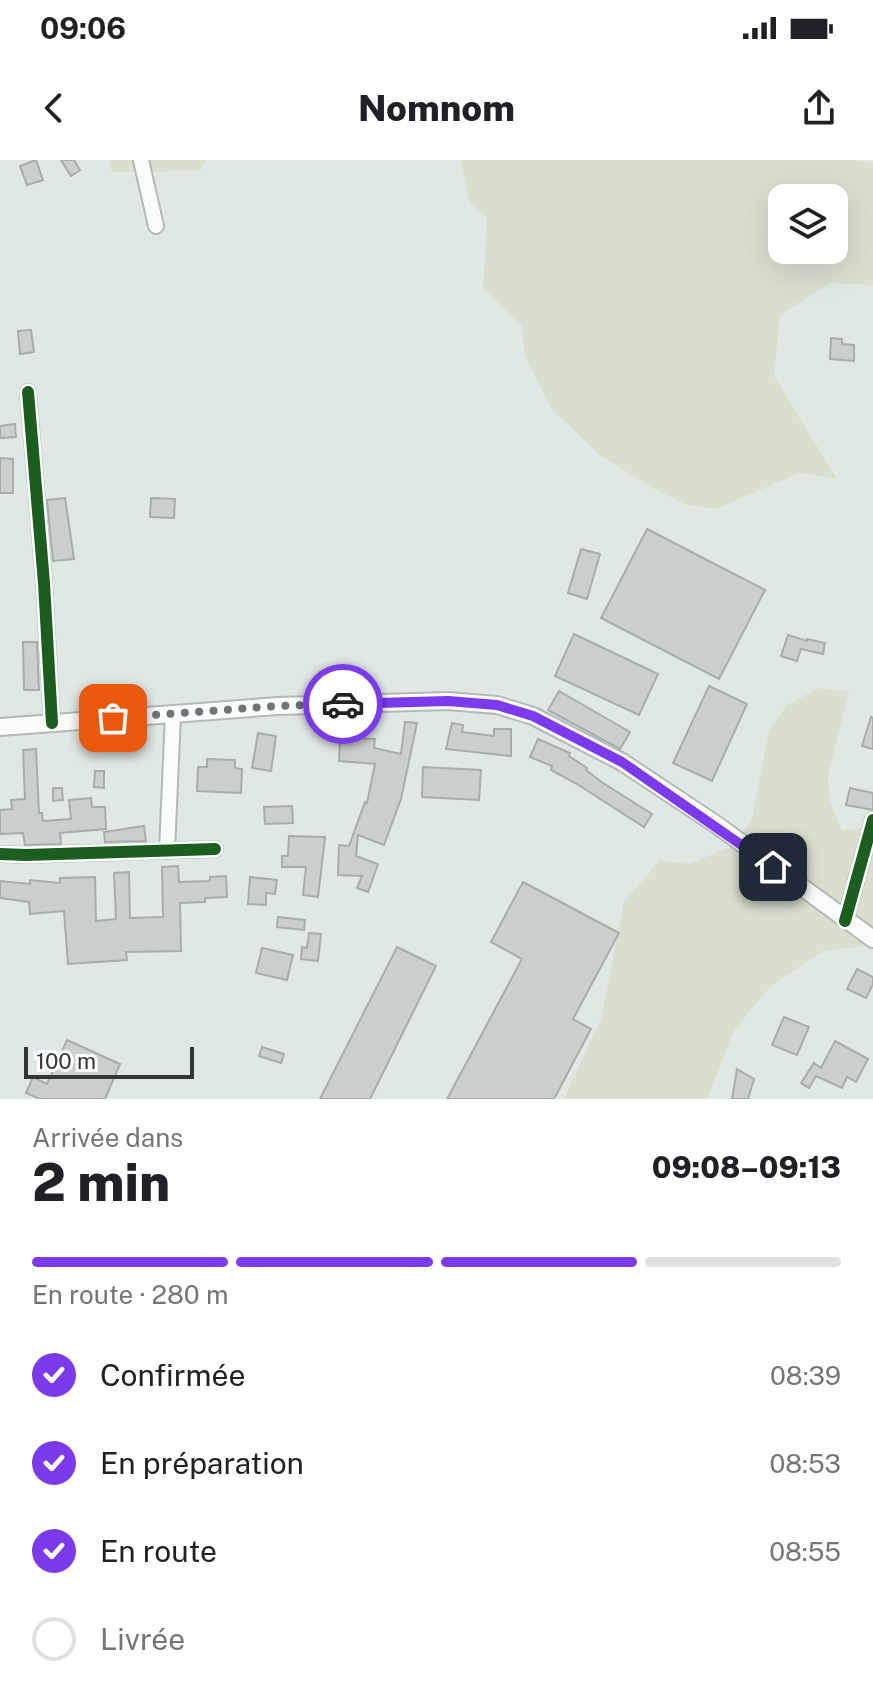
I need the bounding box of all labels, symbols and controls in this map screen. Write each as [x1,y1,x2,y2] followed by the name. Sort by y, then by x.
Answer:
[40,10,126,46] text: 09:06
[32,86,76,130] icon: back
[797,86,841,130] icon: share
[358,87,515,129] text: Nomnom
[768,184,848,264] map controls
[768,184,848,264] button: layers
[303,664,383,744] courier
[321,682,365,726] icon: car
[79,684,147,752] pin
[91,696,135,740] icon: bag
[739,833,807,901] pin
[751,845,795,889] icon: home
[24,1043,194,1079] scale bar
[36,1048,96,1074] text: 100 m
[32,1122,183,1153] text: Arrivée dans
[652,1149,841,1185] text: 09:08–09:13
[32,1152,170,1213] text: 2 min
[32,1279,228,1310] text: En route · 280 m
[32,1353,76,1397] icon: check
[100,1357,245,1393] text: Confirmée
[770,1360,841,1391] text: 08:39
[32,1441,76,1485] icon: check
[100,1445,304,1481] text: En préparation
[770,1448,841,1479] text: 08:53
[32,1529,76,1573] icon: check
[100,1533,217,1569] text: En route
[769,1536,841,1567] text: 08:55
[100,1621,185,1657] text: Livrée

